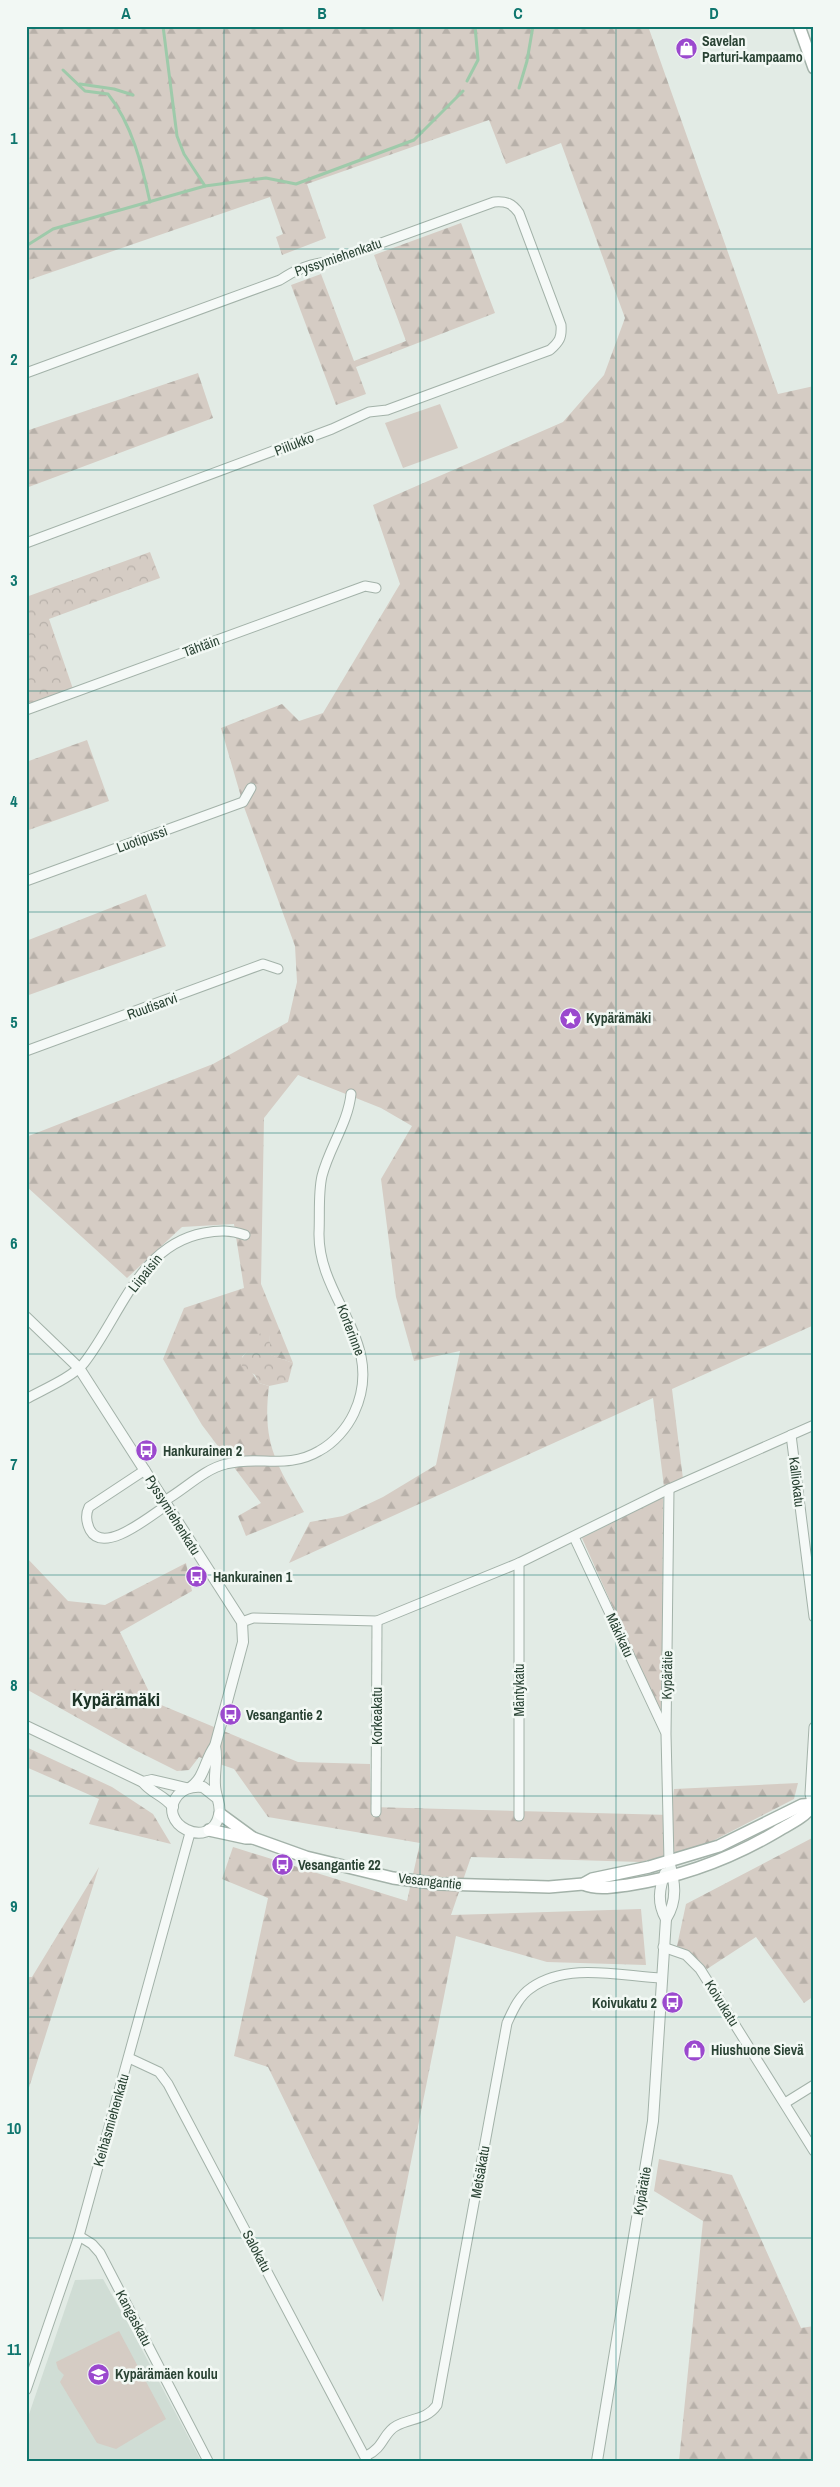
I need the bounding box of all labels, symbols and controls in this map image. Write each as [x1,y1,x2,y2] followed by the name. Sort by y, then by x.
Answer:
[121,2,131,24] text: A
[317,2,327,24] text: B
[513,2,523,24] text: C
[709,2,719,24] text: D
[702,32,803,66] place label: Savelan Parturi-kampaamo
[674,37,698,61] shop icon: Savelan Parturi-kampaamo
[10,127,18,149] text: 1
[292,234,384,280] street label: Pyssymiehenkatu
[10,348,18,370] text: 2
[272,428,316,460] street label: Piilukko
[10,569,18,591] text: 3
[180,631,222,661] street label: Tähtäin
[10,790,18,812] text: 4
[114,821,170,857] street label: Luotipussi
[124,989,180,1023] street label: Ruutisarvi
[558,1006,582,1030] place icon: Kypärämäki
[586,1009,651,1027] place label: Kypärämäki
[10,1011,18,1033] text: 5
[10,1232,18,1254] text: 6
[124,1250,166,1296] street label: Liipaisin
[333,1302,369,1358] street label: Korterinne
[135,1439,159,1463] bus stop icon: Hankurainen 2
[163,1442,242,1460] place label: Hankurainen 2
[10,1453,18,1475] text: 7
[785,1456,809,1508] street label: Kalliokatu
[141,1472,205,1558] street label: Pyssymiehenkatu
[185,1565,209,1589] bus stop icon: Hankurainen 1
[213,1568,293,1586] place label: Hankurainen 1
[602,1610,638,1660] street label: Mäkikatu
[658,1650,676,1700] street label: Kypärätie
[510,1664,528,1716] street label: Mäntykatu
[10,1674,18,1696] text: 8
[72,1686,160,1712] district label: Kypärämäki
[368,1687,386,1745] street label: Korkeakatu
[218,1703,242,1727] bus stop icon: Vesangantie 2
[246,1706,322,1724] place label: Vesangantie 2
[270,1853,294,1877] bus stop icon: Vesangantie 22
[298,1856,381,1874] place label: Vesangantie 22
[397,1869,463,1893] street label: Vesangantie
[10,1895,18,1917] text: 9
[701,1977,743,2029] street label: Koivukatu
[661,1991,685,2015] bus stop icon: Koivukatu 2
[592,1994,657,2012] place label: Koivukatu 2
[683,2038,707,2062] shop icon: Hiushuone Sievä
[711,2041,804,2059] place label: Hiushuone Sievä
[89,2072,133,2168] street label: Keihäsmiehenkatu
[7,2117,21,2139] text: 10
[467,2144,493,2200] street label: Metsäkatu
[629,2165,655,2217] street label: Kypärätie
[239,2227,275,2275] street label: Salokatu
[112,2287,156,2349] street label: Kangaskatu
[7,2338,22,2360] text: 11
[87,2362,111,2386] school or university icon: Kypärämäen koulu
[115,2365,218,2383] place label: Kypärämäen koulu

